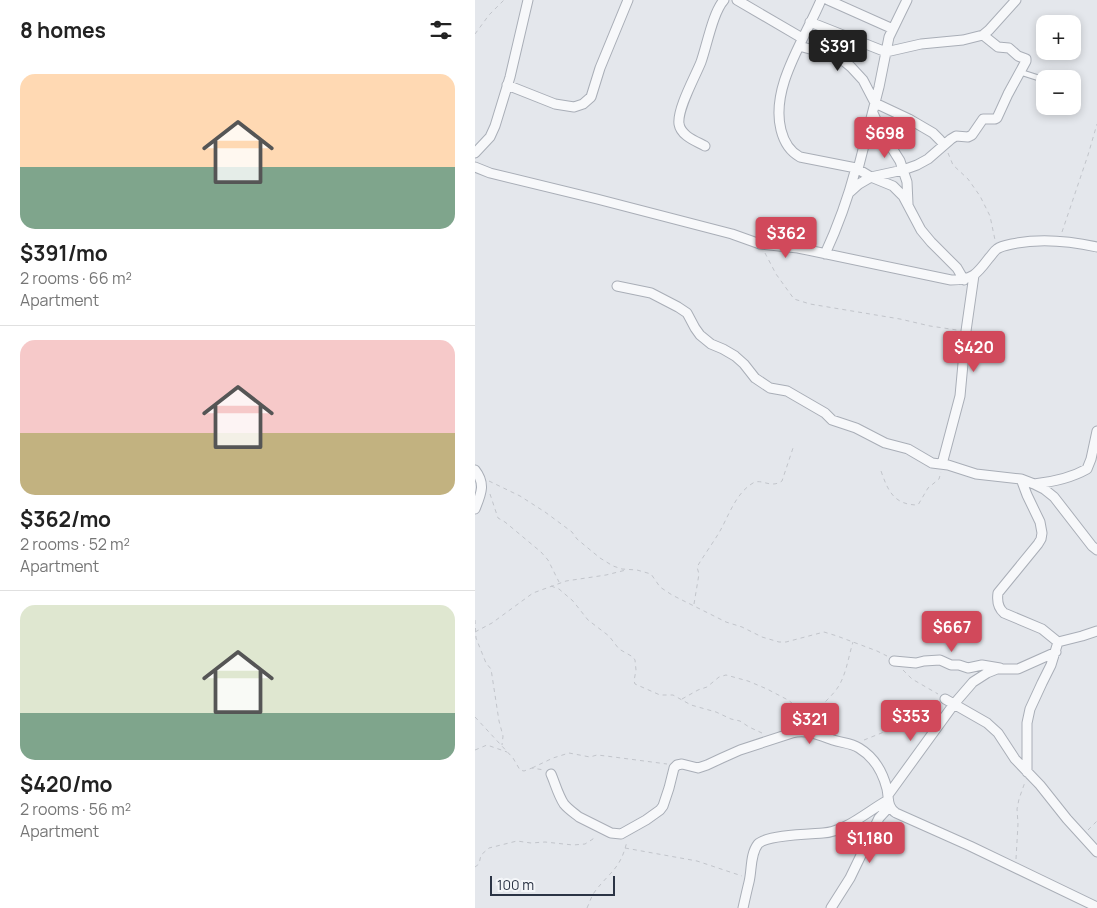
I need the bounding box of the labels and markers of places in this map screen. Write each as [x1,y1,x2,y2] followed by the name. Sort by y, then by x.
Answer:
[808,30,868,72] pin: $391
[855,116,915,159] pin: $698
[756,216,816,259] pin: $362
[944,330,1004,373] pin: $420
[922,610,982,653] pin: $667
[881,700,941,742] pin: $353
[780,702,840,745] pin: $321
[829,822,911,864] pin: $1,180

